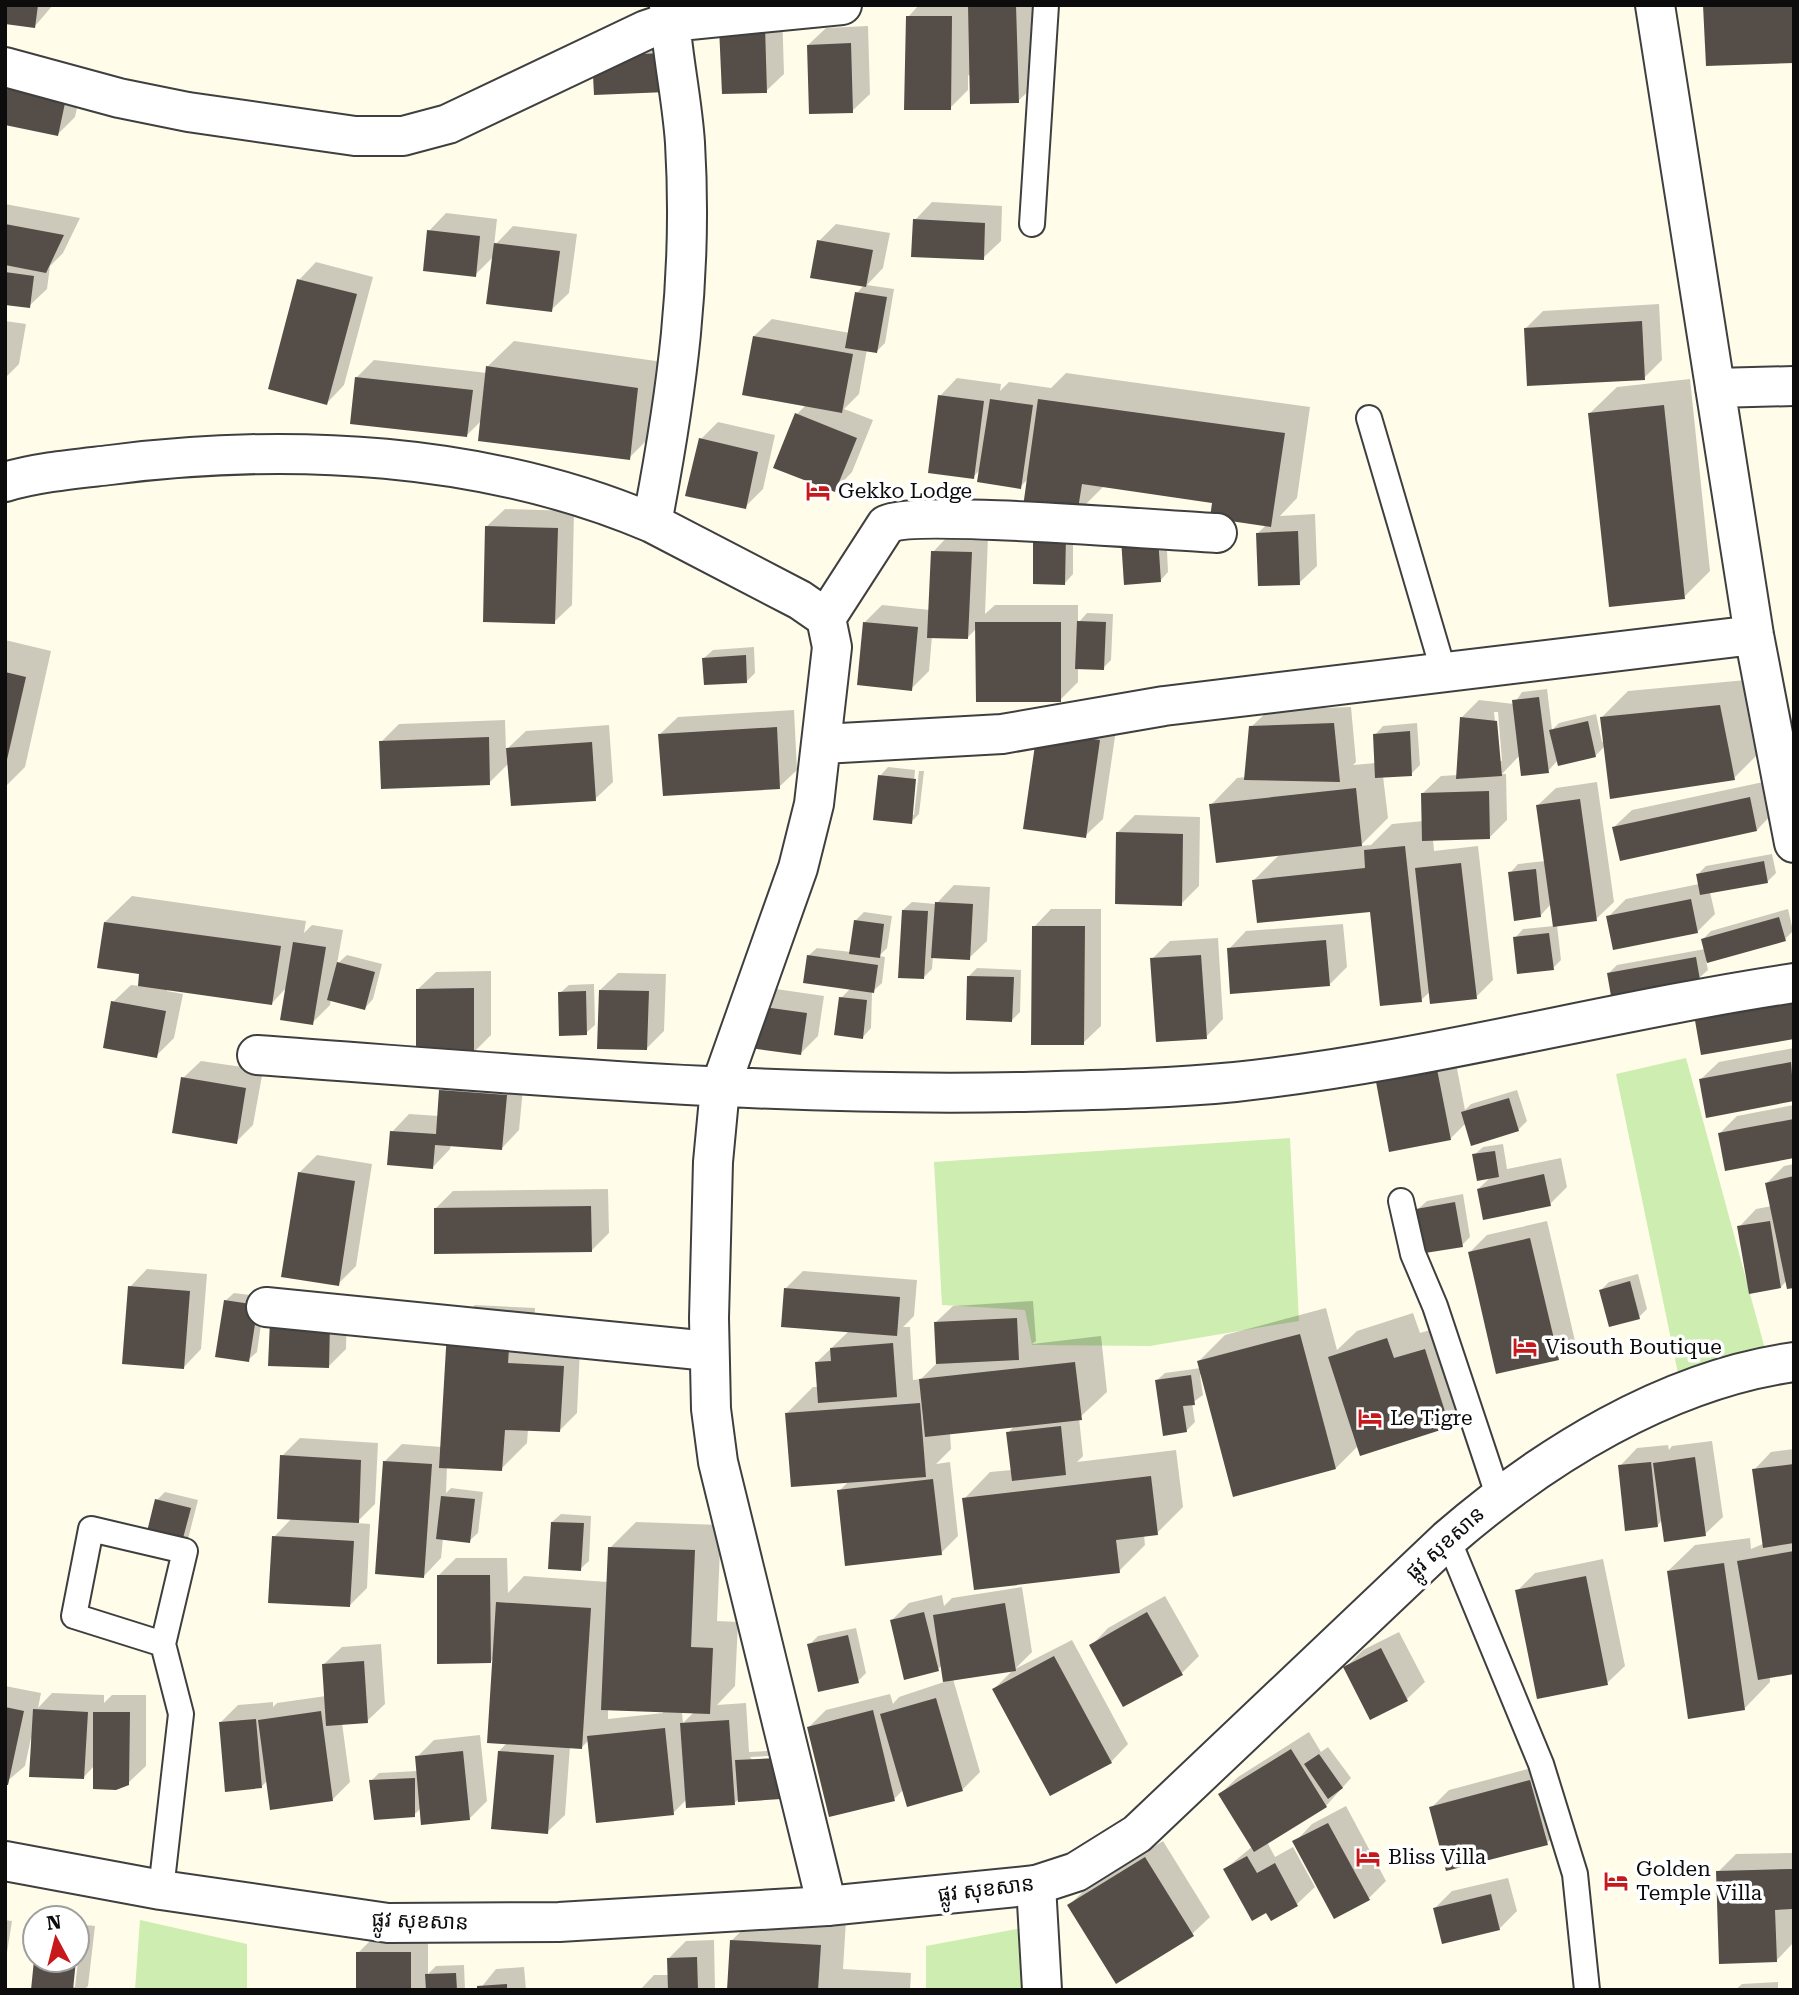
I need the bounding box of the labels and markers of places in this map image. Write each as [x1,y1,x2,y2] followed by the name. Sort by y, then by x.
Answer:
[804,477,832,505] hotel icon: Gekko Lodge
[838,479,972,503] place label: Gekko Lodge
[1511,1333,1539,1361] hotel icon: Visouth Boutique
[1545,1335,1722,1359] place label: Visouth Boutique
[1356,1404,1384,1432] hotel icon: Le Tigre
[1390,1406,1473,1430] place label: Le Tigre
[1354,1843,1382,1871] hotel icon: Bliss Villa
[1388,1845,1487,1869] place label: Bliss Villa
[1636,1857,1763,1905] place label: Golden Temple Villa
[1602,1867,1630,1895] hotel icon: Golden Temple Villa

